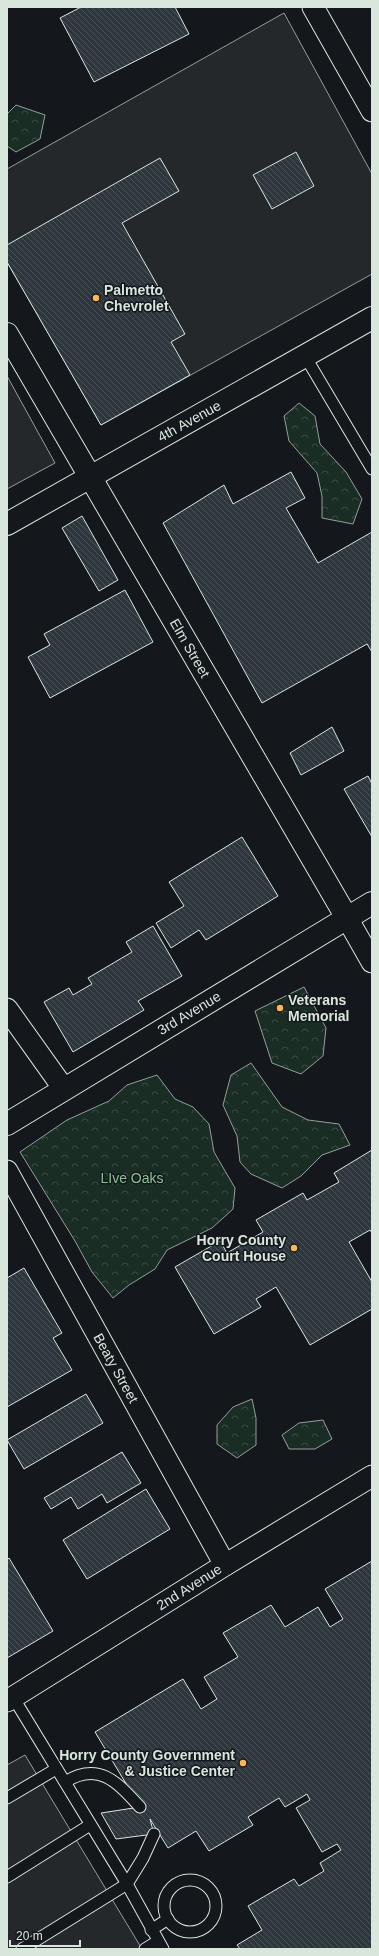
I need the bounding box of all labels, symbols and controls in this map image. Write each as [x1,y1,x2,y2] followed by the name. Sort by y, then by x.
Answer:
[104,282,169,314] place label: Palmetto Chevrolet
[91,293,101,303] marker: Palmetto Chevrolet
[155,397,224,445] street label: 4th Avenue
[167,616,213,680] street label: Elm Street
[155,988,224,1038] street label: 3rd Avenue
[288,992,349,1024] place label: Veterans Memorial
[275,1003,285,1013] marker: Veterans Memorial
[100,1170,164,1186] park label: LIve Oaks
[197,1232,286,1264] place label: Horry County Court House
[289,1243,299,1253] marker: Horry County Court House
[90,1330,142,1406] street label: Beaty Street
[154,1561,225,1613] street label: 2nd Avenue
[59,1747,236,1779] place label: Horry County Government & Justice Center
[238,1758,248,1768] marker: Horry County Government & Justice Center
[10,1922,80,1948] scale bar
[16,1929,43,1943] text: 20 m

